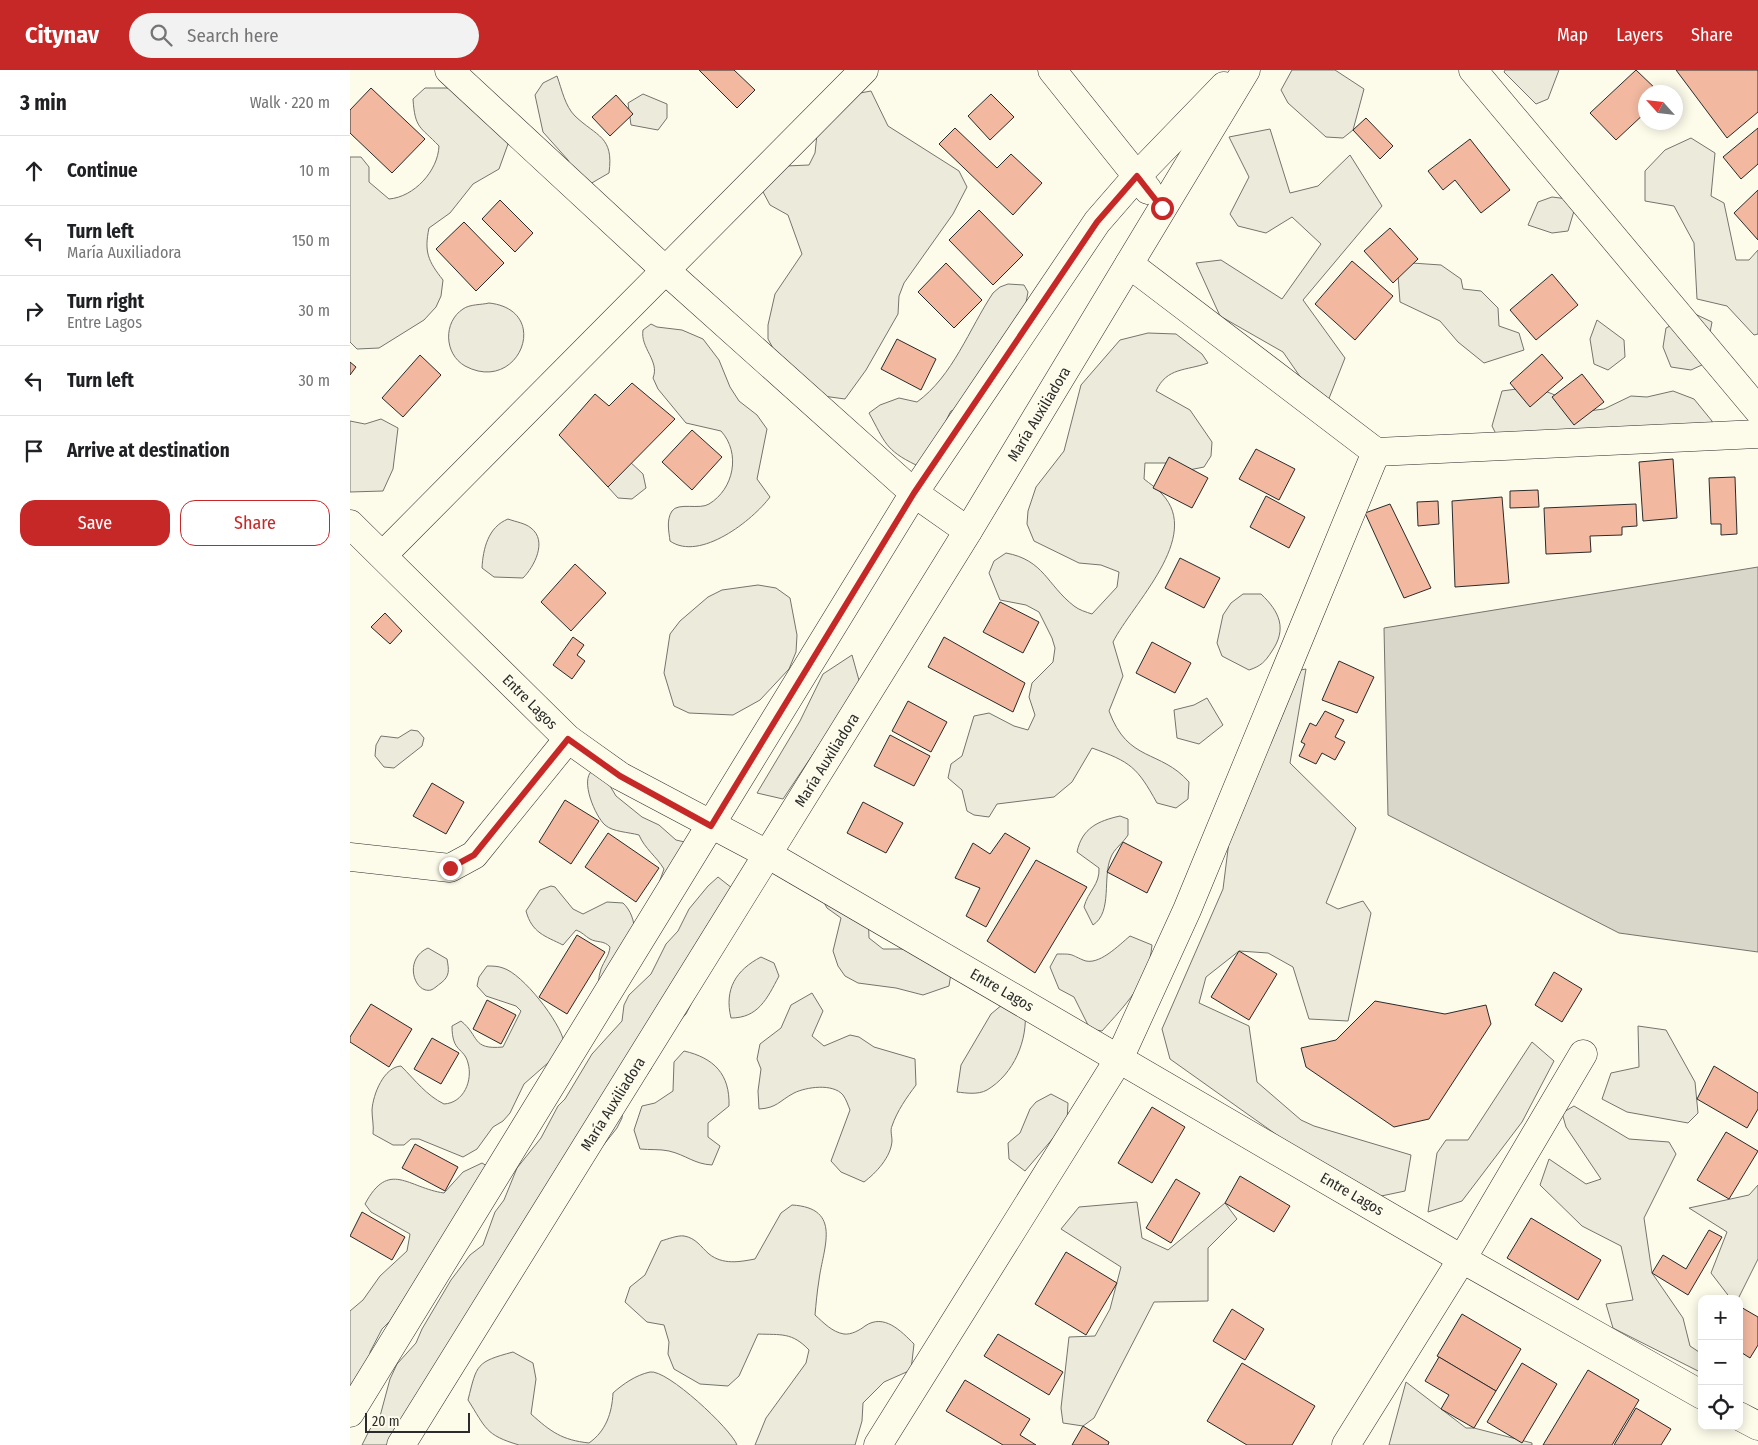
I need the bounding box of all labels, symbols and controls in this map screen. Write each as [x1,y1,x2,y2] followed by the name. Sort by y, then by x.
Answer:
[129,13,479,58] search box
[25,21,99,49] text: Citynav
[147,21,175,49] icon: search
[187,24,279,47] text: Search here
[1557,24,1588,46] text: Map
[1616,24,1663,46] text: Layers
[1691,24,1733,46] text: Share
[1638,85,1683,130] north arrow
[20,90,67,116] text: 3 min
[250,93,330,112] text: Walk · 220 m
[20,157,48,185] icon: ahead
[67,159,138,182] text: Continue
[299,161,330,180] text: 10 m
[1151,197,1174,220] route start
[67,220,134,243] text: Turn left
[20,227,48,255] icon: left
[292,231,330,250] text: 150 m
[67,243,181,262] text: María Auxiliadora
[67,290,144,313] text: Turn right
[20,297,48,325] icon: right
[298,301,330,320] text: 30 m
[67,313,142,332] text: Entre Lagos
[1004,363,1074,465] street label: María Auxiliadora
[20,367,48,395] icon: left
[67,369,134,392] text: Turn left
[298,371,330,390] text: 30 m
[20,437,48,465] icon: arrive
[67,439,230,462] text: Arrive at destination
[20,500,170,546] button: Save
[180,500,330,546] button: Share
[499,671,561,733] street label: Entre Lagos
[791,710,863,810] street label: María Auxiliadora
[439,857,462,880] route end
[967,965,1037,1015] street label: Entre Lagos
[577,1054,649,1154] street label: María Auxiliadora
[1317,1169,1387,1219] street label: Entre Lagos
[1698,1295,1743,1430] map controls
[1698,1295,1743,1340] button: +
[1698,1340,1743,1385] button: −
[1698,1385,1743,1430] button: locate
[365,1410,470,1433] scale bar
[372,1413,400,1430] text: 20 m

